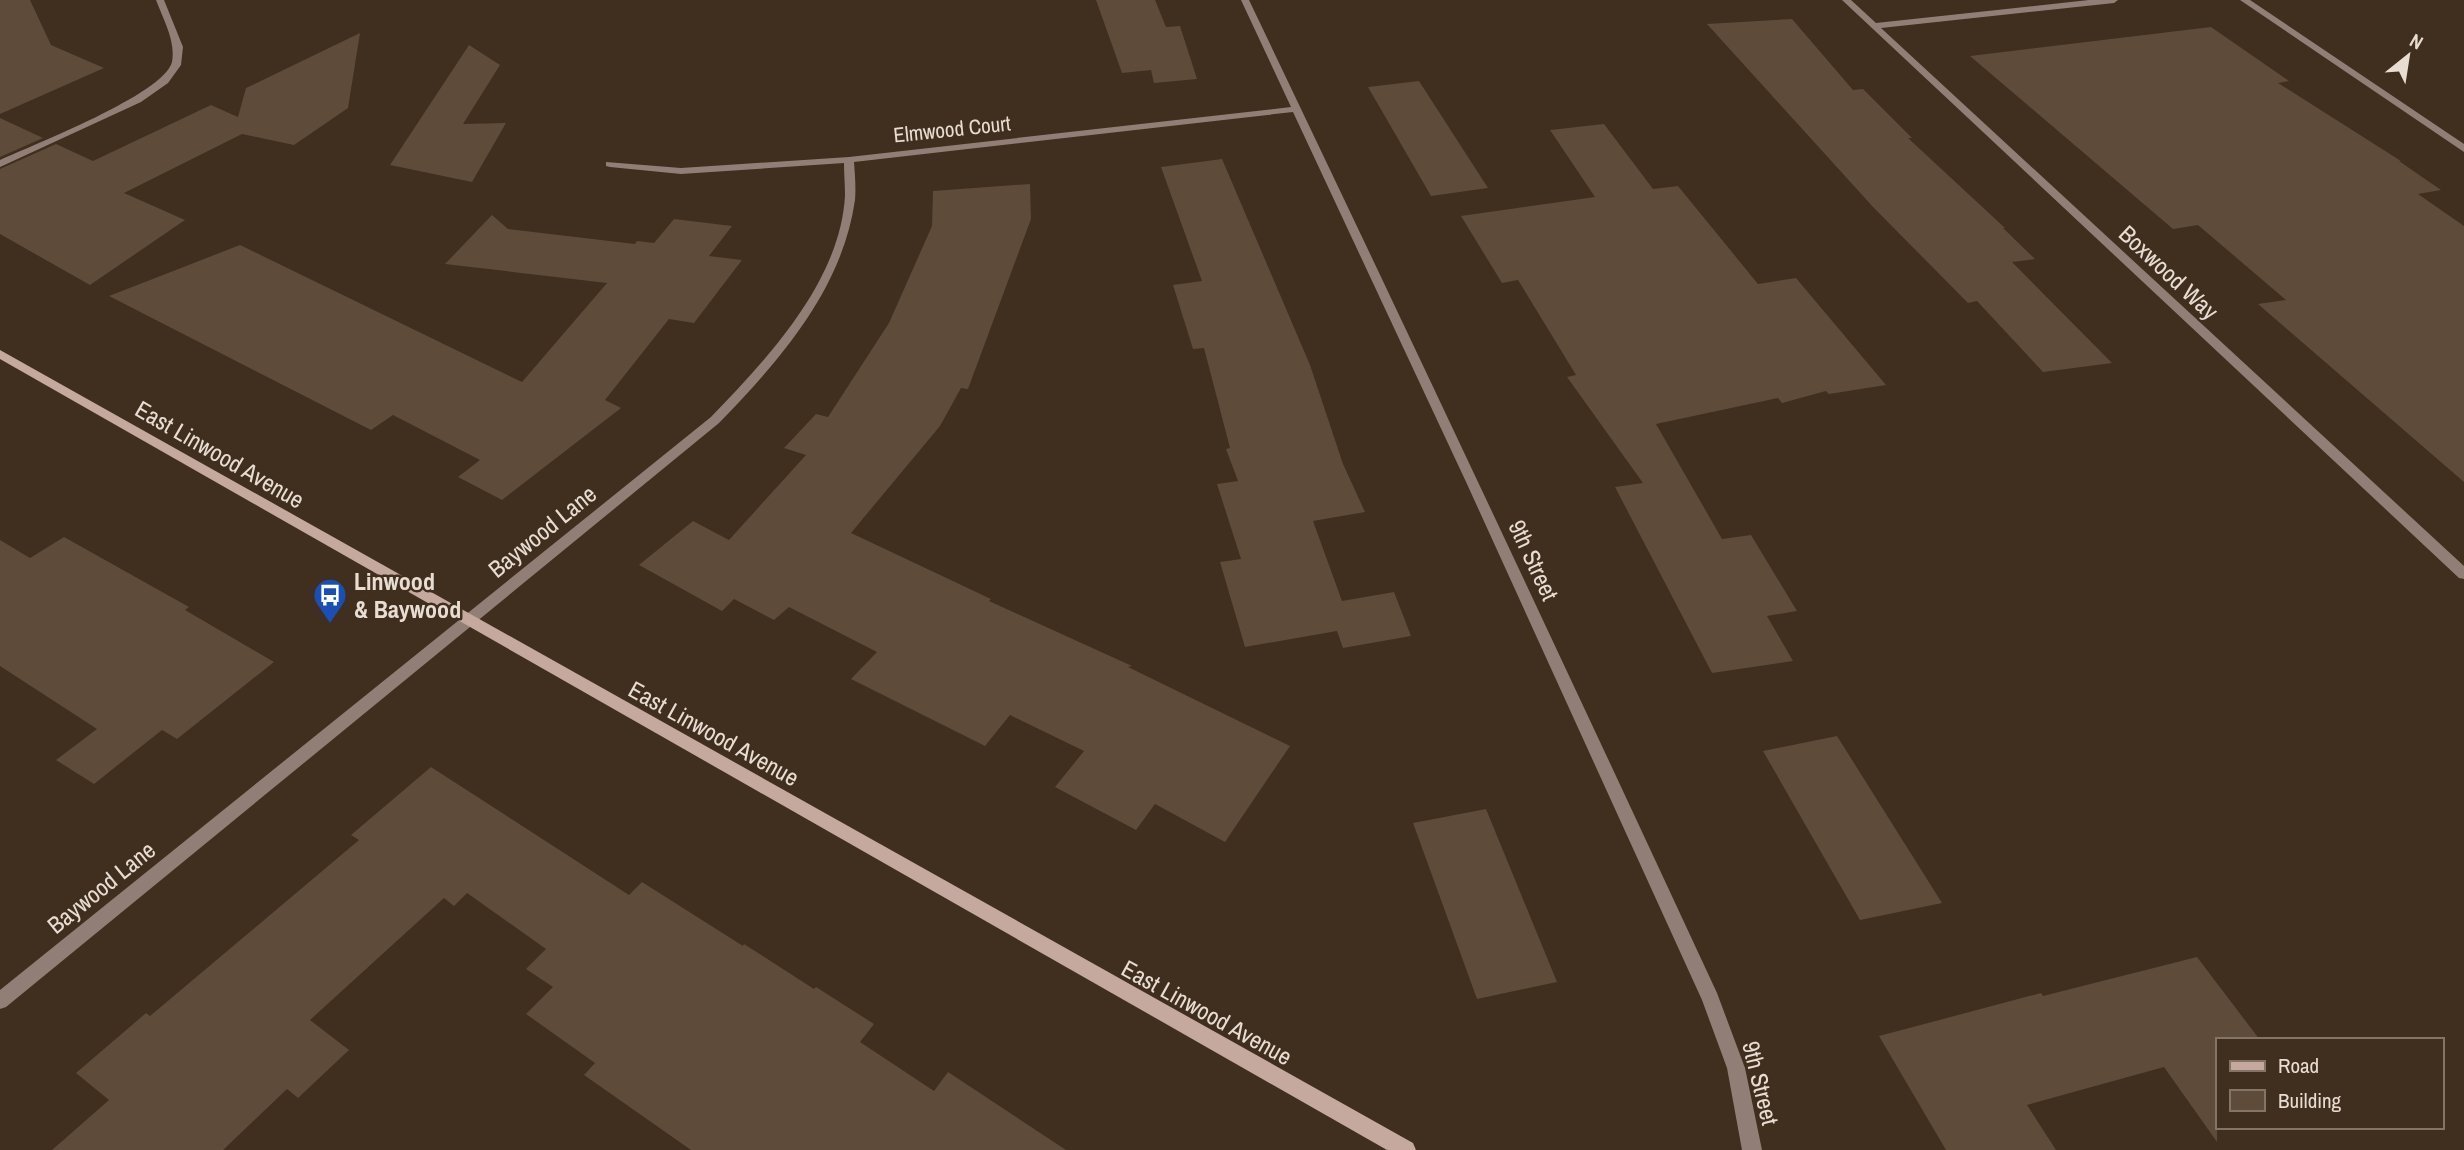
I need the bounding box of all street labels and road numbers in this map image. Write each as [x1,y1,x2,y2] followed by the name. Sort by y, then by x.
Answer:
[892,108,1012,150] street label: Elmwood Court
[2112,218,2226,326] street label: Boxwood Way
[130,393,310,515] street label: East Linwood Avenue
[481,478,603,584] street label: Baywood Lane
[1501,515,1567,606] street label: 9th Street
[623,673,805,793] street label: East Linwood Avenue
[40,834,162,940] street label: Baywood Lane
[1116,952,1298,1072] street label: East Linwood Avenue
[1735,1038,1787,1129] street label: 9th Street

